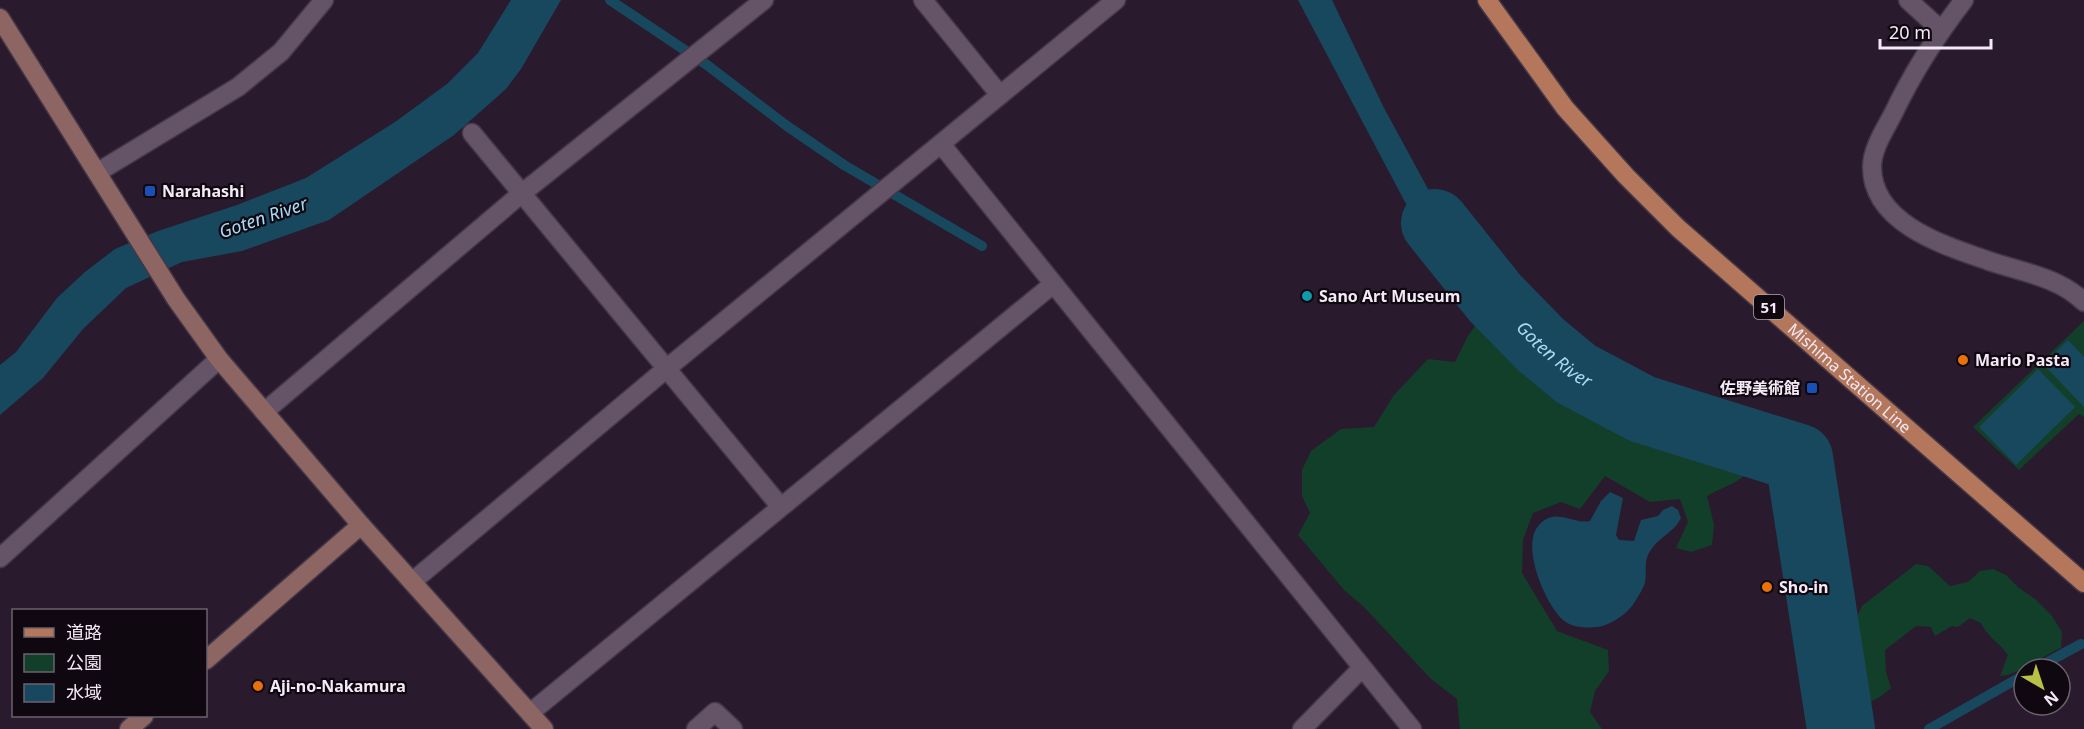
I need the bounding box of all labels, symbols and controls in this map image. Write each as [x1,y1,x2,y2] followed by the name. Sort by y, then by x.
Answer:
[1880,12,1991,50] scale bar
[1889,20,1931,44] text: 20 m
[162,180,244,202] place label: Narahashi
[143,184,157,198] marker: Narahashi
[216,190,311,243] water label: Goten River
[1319,285,1460,307] place label: Sano Art Museum
[1300,289,1314,303] marker: Sano Art Museum
[1754,295,1784,319] road number: 51
[1512,315,1597,393] water label: Goten River
[1783,318,1916,438] street label: Mishima Station Line
[1975,349,2070,371] place label: Mario Pasta
[1956,353,1970,367] marker: Mario Pasta
[1719,377,1800,399] place label: 佐野美術館
[1805,381,1819,395] marker: 佐野美術館
[1779,576,1829,598] place label: Sho-in
[1760,580,1774,594] marker: Sho-in
[12,609,207,717] legend
[66,620,102,644] text: 道路
[66,650,102,674] text: 公園
[2012,657,2072,717] north arrow
[270,675,406,697] place label: Aji-no-Nakamura
[251,679,265,693] marker: Aji-no-Nakamura
[66,680,102,704] text: 水域
[2039,686,2063,711] text: N

